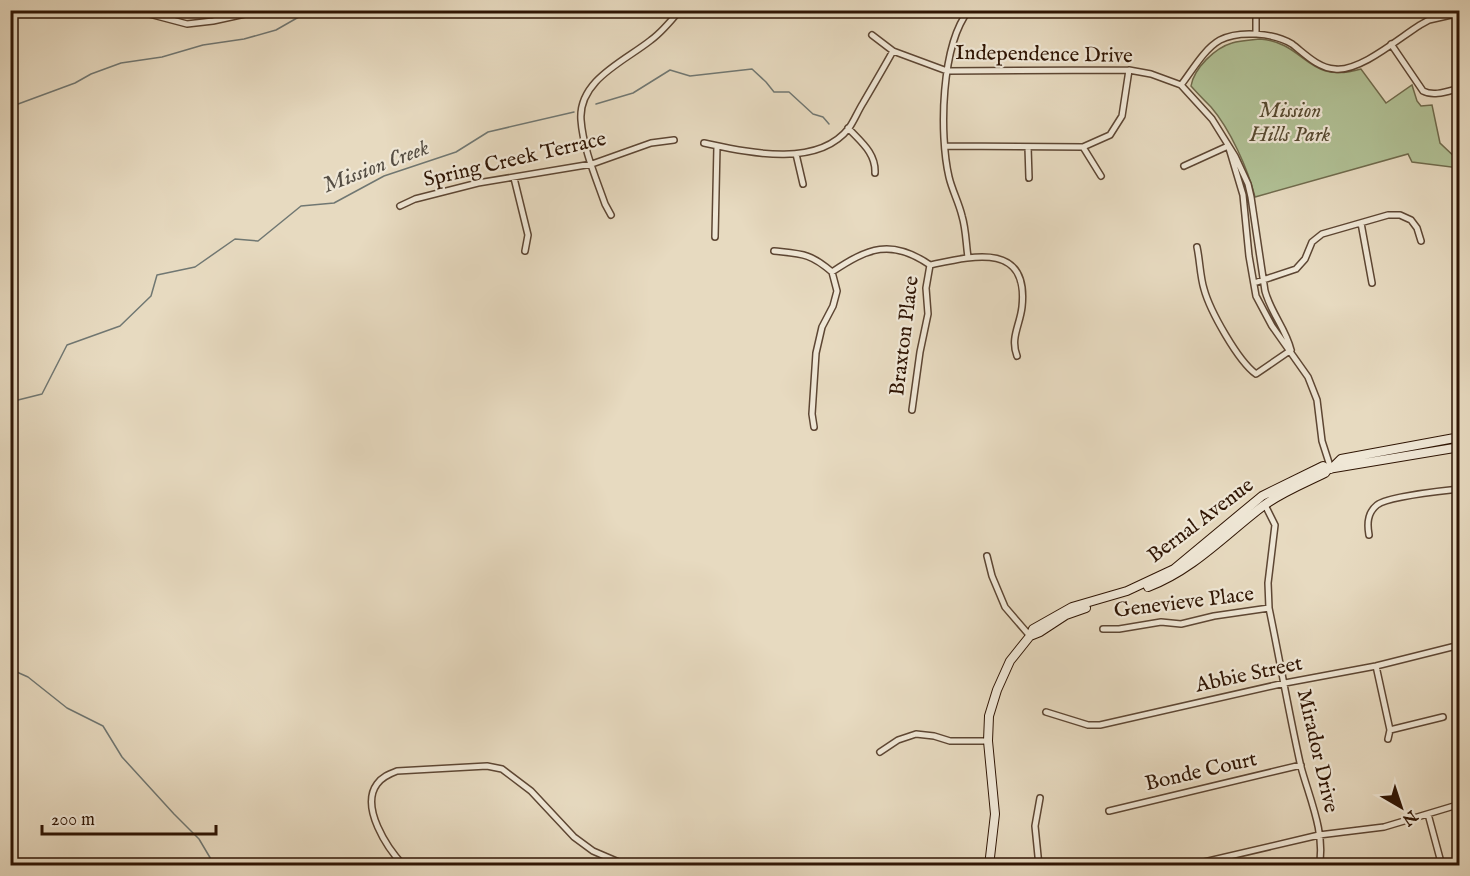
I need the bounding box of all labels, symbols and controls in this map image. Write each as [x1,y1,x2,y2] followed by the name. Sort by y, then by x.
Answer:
[955,40,1133,70] street label: Independence Drive
[1249,98,1331,149] park label: Mission Hills Park
[421,126,609,194] street label: Spring Creek Terrace
[319,134,433,200] water label: Mission Creek
[884,274,926,398] street label: Braxton Place
[1143,472,1260,570] street label: Bernal Avenue
[1113,581,1256,625] street label: Genevieve Place
[1192,651,1305,700] street label: Abbie Street
[1290,687,1344,816] street label: Mirador Drive
[1143,746,1259,798] street label: Bonde Court
[1371,777,1431,837] north arrow
[42,798,216,836] scale bar
[1397,804,1422,829] text: N
[51,809,95,832] text: 200 m

